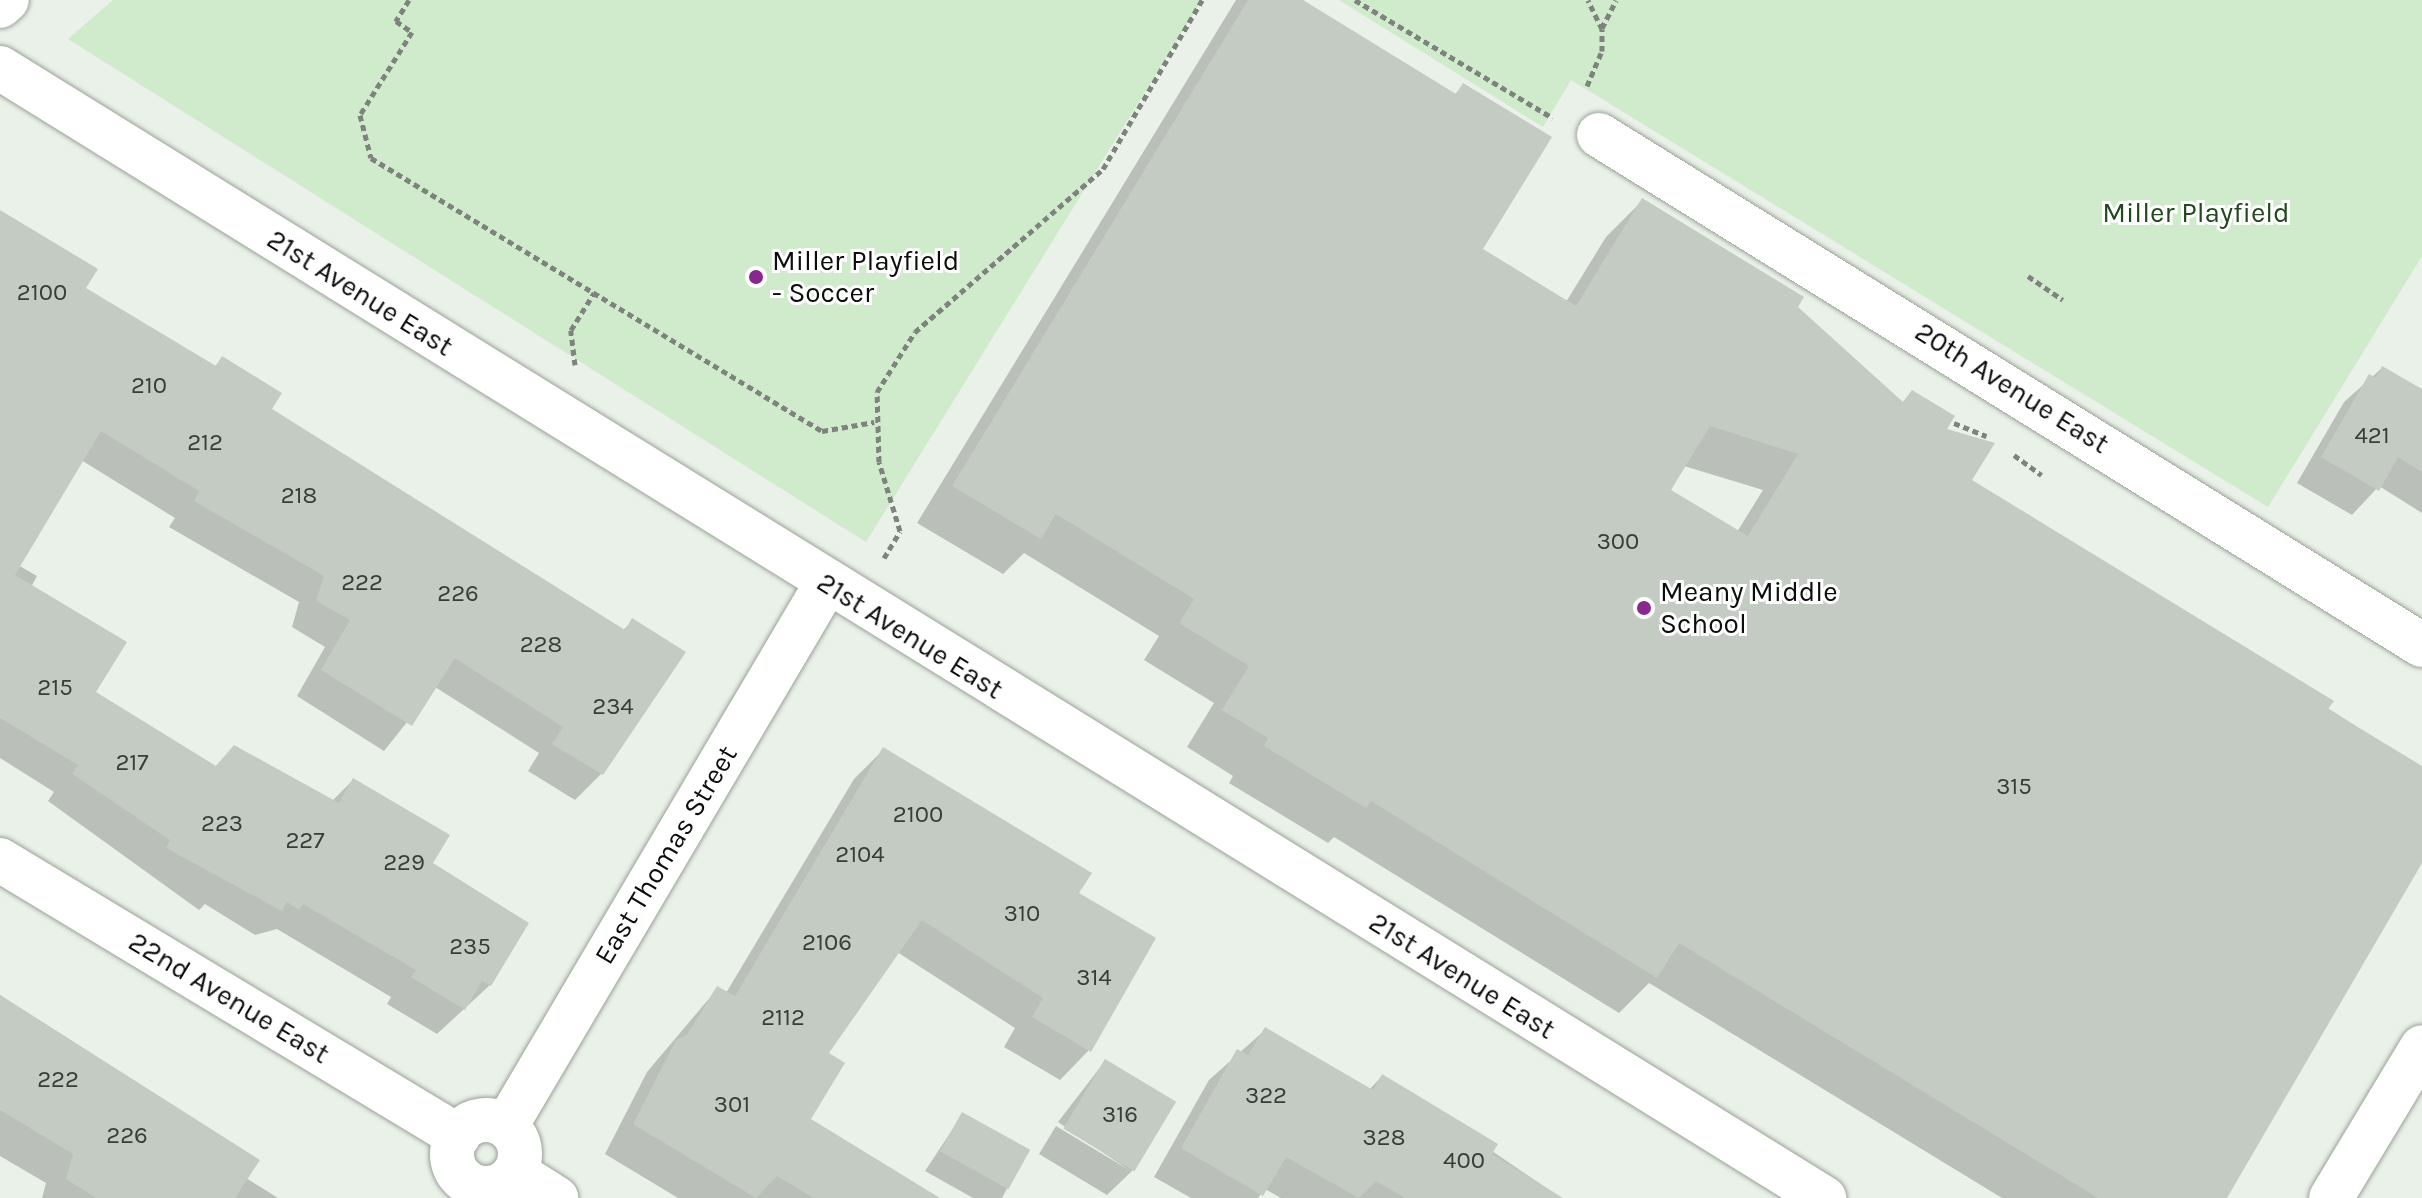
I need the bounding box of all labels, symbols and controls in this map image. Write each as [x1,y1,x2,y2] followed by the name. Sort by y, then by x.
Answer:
[2102,196,2290,230] park label: Miller Playfield
[261,222,459,364] street label: 21st Avenue East
[772,244,959,310] place label: Miller Playfield - Soccer
[747,268,765,286] marker: Miller Playfield - Soccer
[17,279,67,307] house number: 2100
[1909,315,2115,461] street label: 20th Avenue East
[131,372,167,400] house number: 210
[2354,422,2390,450] house number: 421
[187,429,223,457] house number: 212
[281,482,317,510] house number: 218
[1597,528,1639,556] house number: 300
[811,565,1009,707] street label: 21st Avenue East
[341,569,383,597] house number: 222
[1660,575,1838,641] place label: Meany Middle School
[437,580,479,608] house number: 226
[1635,599,1653,617] marker: Meany Middle School
[520,631,562,659] house number: 228
[37,674,73,702] house number: 215
[592,693,634,721] house number: 234
[587,740,745,970] street label: East Thomas Street
[115,749,149,777] house number: 217
[1996,773,2032,801] house number: 315
[893,801,943,829] house number: 2100
[201,810,243,838] house number: 223
[285,827,325,855] house number: 227
[835,841,885,869] house number: 2104
[383,849,425,877] house number: 229
[1004,900,1040,928] house number: 310
[1363,905,1561,1047] street label: 21st Avenue East
[123,925,335,1071] street label: 22nd Avenue East
[802,929,852,957] house number: 2106
[449,933,491,961] house number: 235
[1076,964,1112,992] house number: 314
[761,1004,805,1032] house number: 2112
[37,1066,79,1094] house number: 222
[1245,1082,1287,1110] house number: 322
[714,1091,750,1119] house number: 301
[1102,1101,1138,1129] house number: 316
[106,1122,148,1150] house number: 226
[1363,1124,1405,1152] house number: 328
[1443,1147,1485,1175] house number: 400

